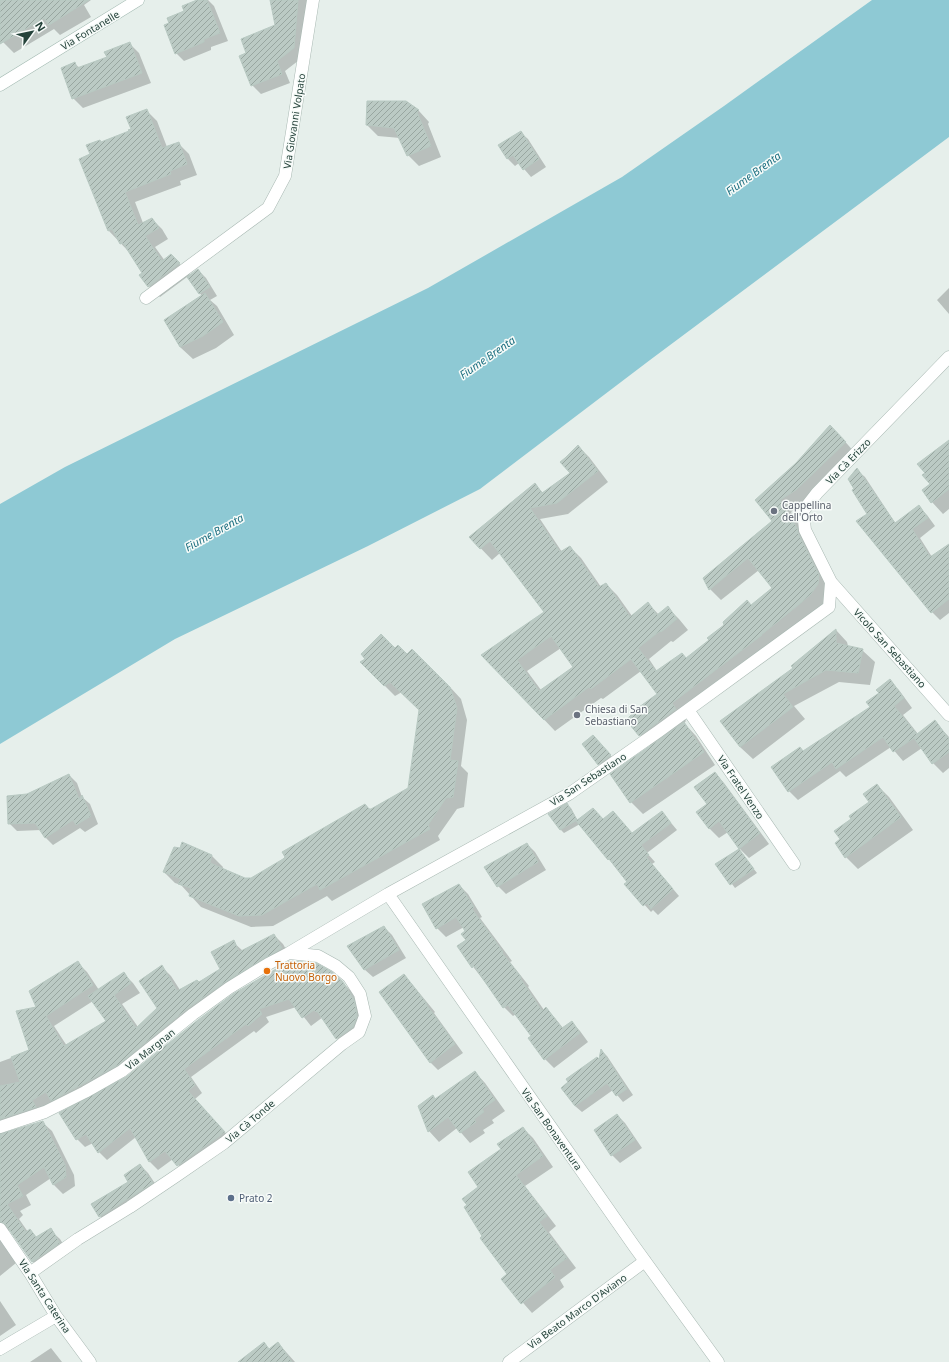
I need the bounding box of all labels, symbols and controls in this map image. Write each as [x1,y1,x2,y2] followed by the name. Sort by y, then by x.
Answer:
[58,7,122,53] street label: Via Fontanelle
[12,12,52,52] north arrow
[32,18,50,34] text: N
[280,72,308,170] street label: Via Giovanni Volpato
[722,147,784,198] water label: Fiume Brenta
[456,332,519,382] water label: Fiume Brenta
[822,435,874,487] street label: Via Cà Erizzo
[782,498,831,524] place label: Cappellina dell'Orto
[769,506,779,516] marker: Cappellina dell'Orto
[182,509,247,554] water label: Fiume Brenta
[851,605,929,691] street label: Vicolo San Sebastiano
[585,702,647,728] place label: Chiesa di San Sebastiano
[572,710,582,720] marker: Chiesa di San Sebastiano
[547,749,629,809] street label: Via San Sebastiano
[714,752,768,822] street label: Via Fratel Venzo
[275,958,337,984] place label: Trattoria Nuovo Borgo
[262,966,272,976] marker: Trattoria Nuovo Borgo
[122,1025,178,1073] street label: Via Margnan
[518,1085,586,1173] street label: Via San Bonaventura
[222,1096,278,1146] street label: Via Cà Tonde
[239,1191,273,1205] place label: Prato 2
[226,1193,236,1203] marker: Prato 2
[16,1256,74,1336] street label: Via Santa Caterina
[525,1270,629,1352] street label: Via Beato Marco D'Aviano

